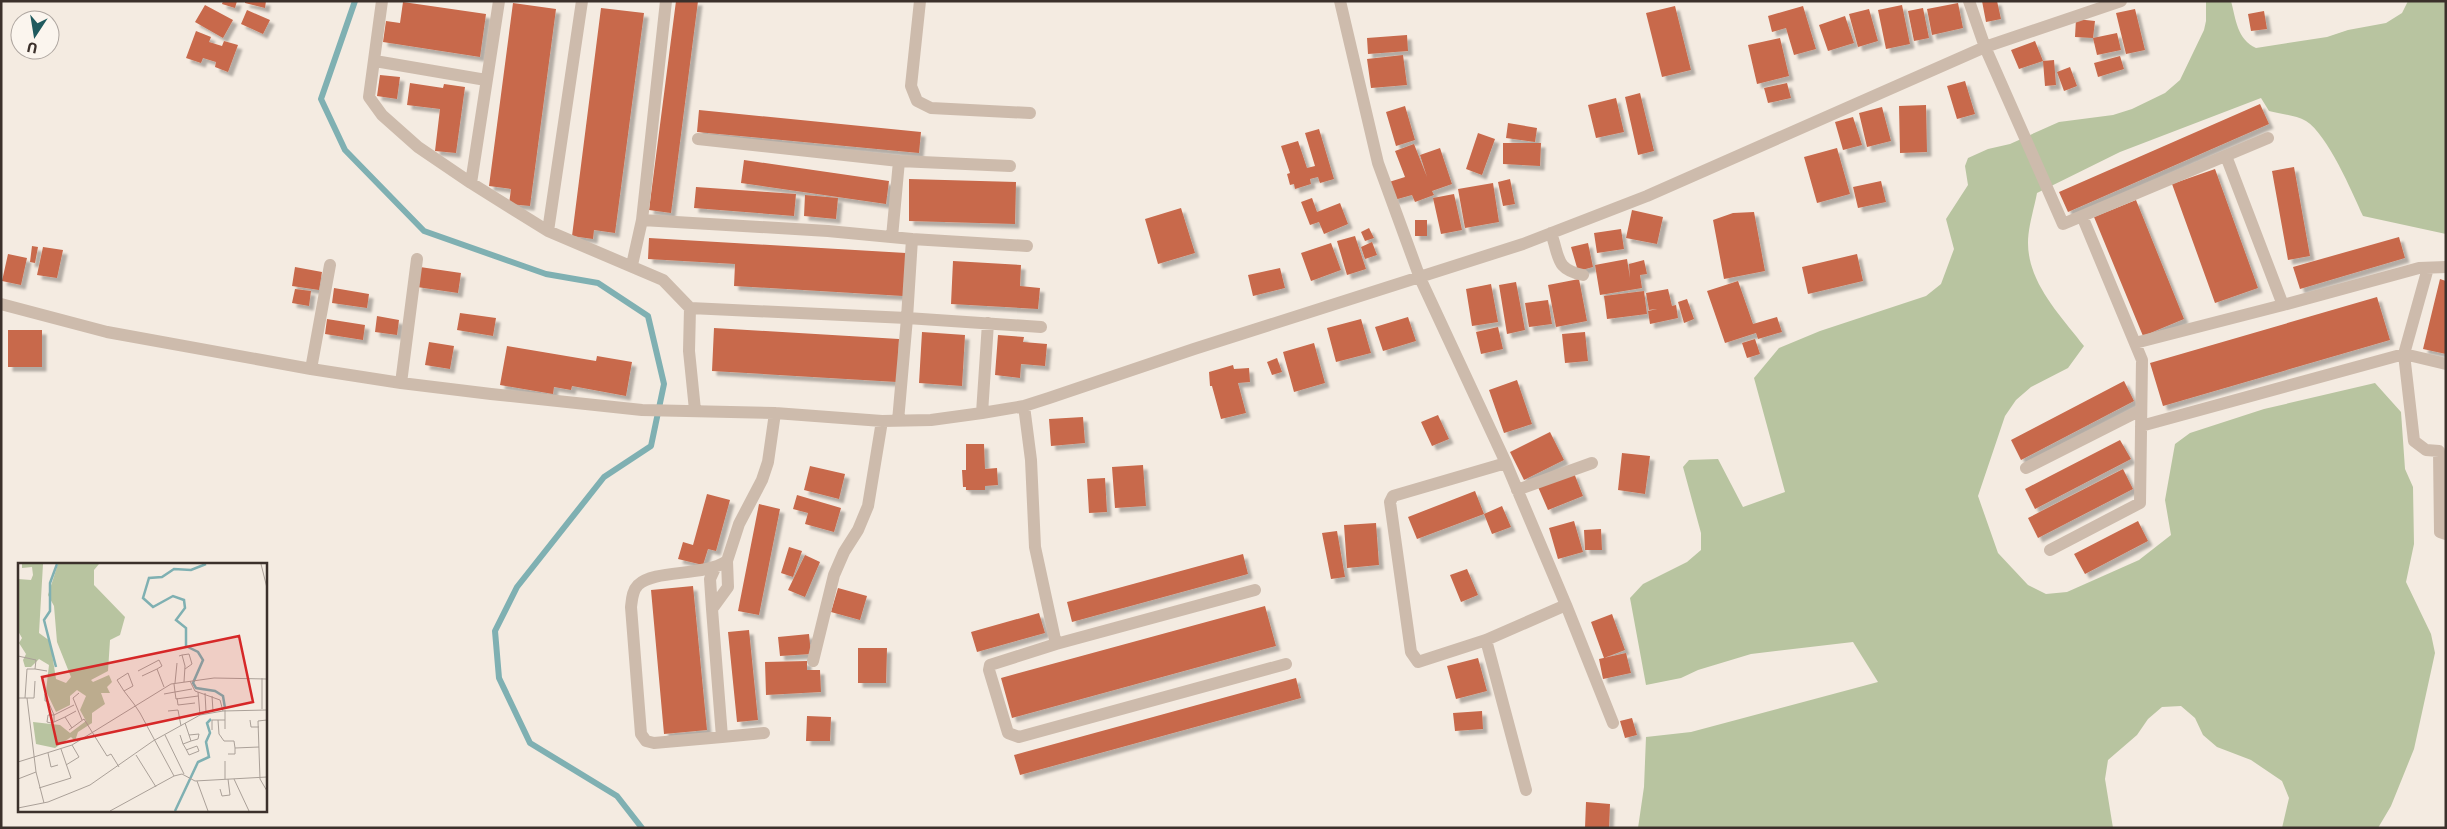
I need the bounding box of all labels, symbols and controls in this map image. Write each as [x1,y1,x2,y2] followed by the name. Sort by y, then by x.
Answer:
[10,10,60,60] north arrow
[25,39,39,58] text: U
[18,563,266,812] inset map

